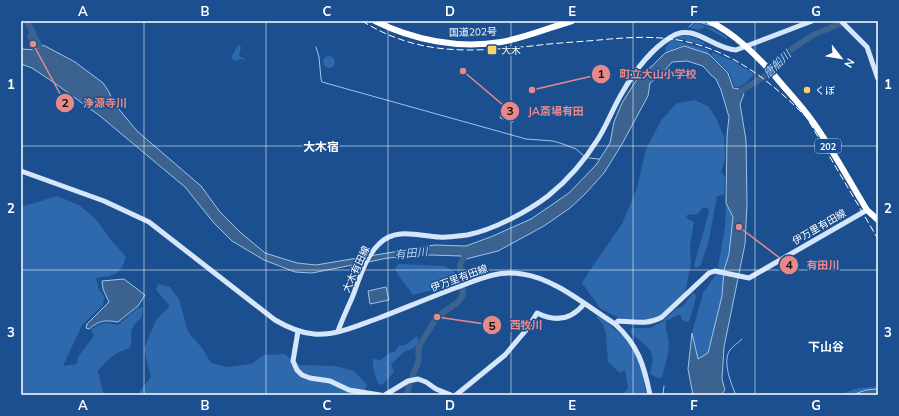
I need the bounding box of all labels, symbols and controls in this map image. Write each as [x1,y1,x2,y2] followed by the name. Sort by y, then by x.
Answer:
[78,3,88,19] text: A
[201,3,210,19] text: B
[323,3,332,19] text: C
[445,3,455,19] text: D
[568,3,576,19] text: E
[690,3,698,19] text: F
[811,3,821,19] text: G
[449,25,497,39] street label: 国道202号
[821,38,861,78] north arrow
[486,44,498,56] marker: 大木
[501,44,521,57] place label: 大木
[760,47,794,80] water label: 唐船川
[841,56,858,70] text: N
[591,63,704,86] callout: 町立大山小学校
[597,66,605,81] text: 1
[620,67,697,81] text: 町立大山小学校
[7,76,15,92] text: 1
[884,76,892,92] text: 1
[815,84,835,97] place label: くぼ
[802,85,812,95] marker: くぼ
[55,92,135,115] callout: 浄源寺川
[61,95,69,110] text: 2
[83,96,127,110] text: 浄源寺川
[500,100,592,123] callout: JA斎場有田
[506,103,514,118] text: 3
[528,104,584,118] text: JA斎場有田
[303,139,339,154] district label: 大木宿
[815,139,841,153] road number: 202
[7,200,15,216] text: 2
[884,200,892,216] text: 2
[790,206,848,248] street label: 伊万里有田線
[340,244,372,294] street label: 大木有田線
[394,244,429,262] water label: 有田川
[779,254,848,277] callout: 有田川
[785,257,793,272] text: 4
[807,258,840,272] text: 有田川
[429,262,489,294] street label: 伊万里有田線
[482,314,551,337] callout: 西牧川
[488,318,496,333] text: 5
[510,318,543,332] text: 西牧川
[7,324,15,340] text: 3
[884,324,892,340] text: 3
[808,339,844,354] district label: 下山谷
[78,397,88,413] text: A
[201,397,210,413] text: B
[323,397,332,413] text: C
[445,397,455,413] text: D
[568,397,576,413] text: E
[690,397,698,413] text: F
[811,397,821,413] text: G

